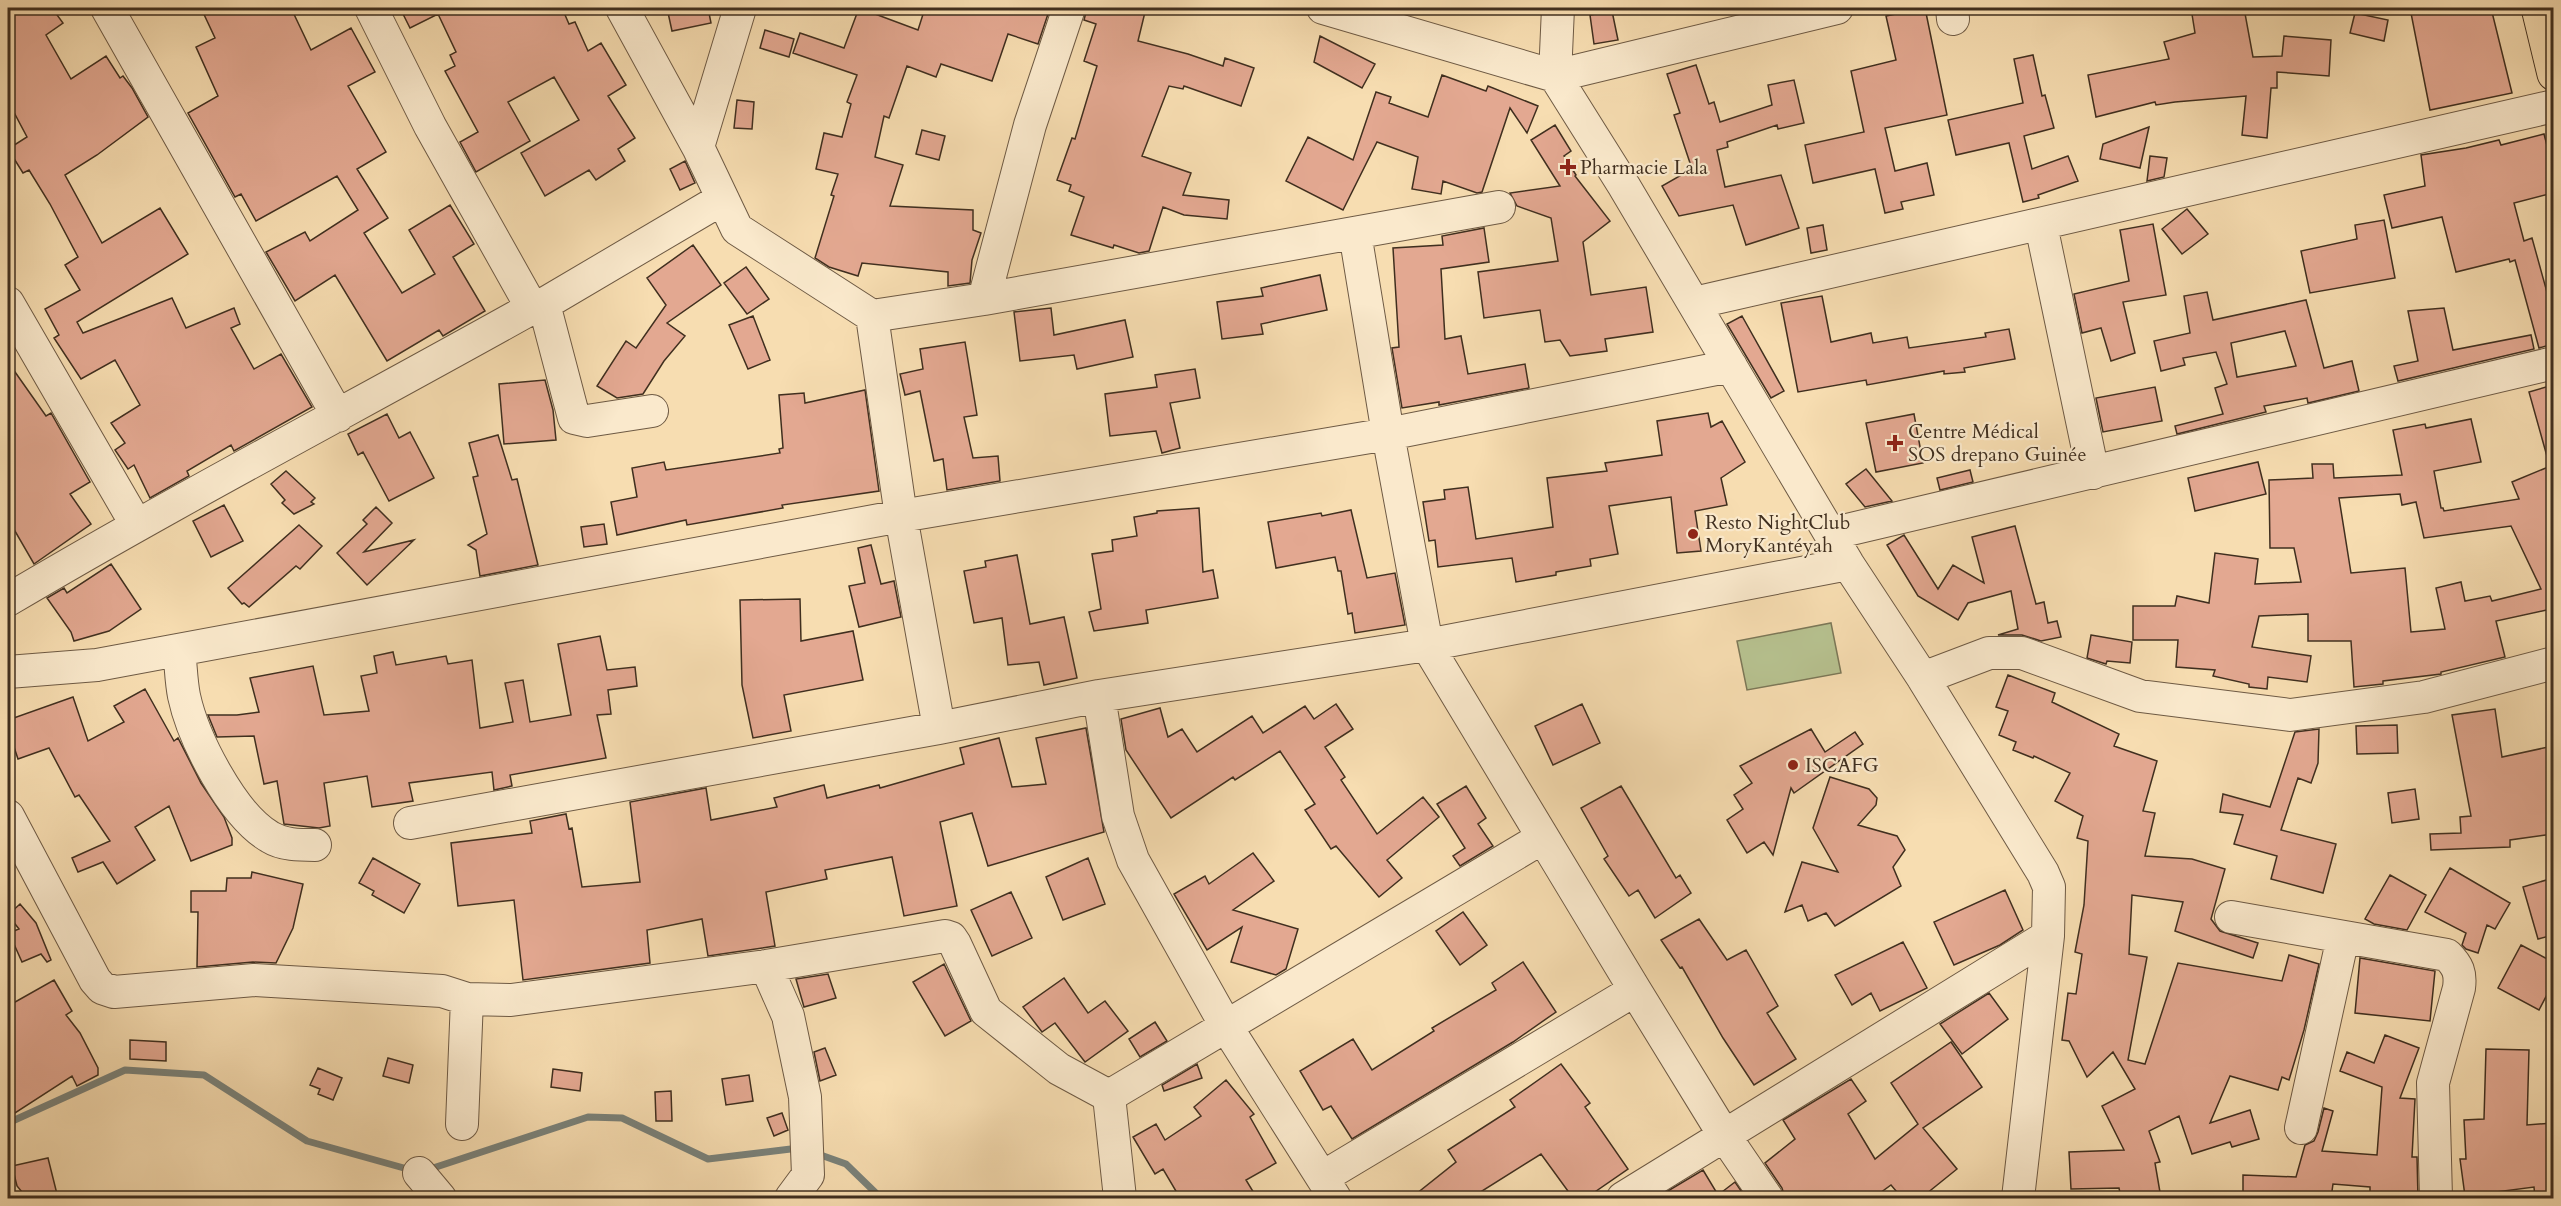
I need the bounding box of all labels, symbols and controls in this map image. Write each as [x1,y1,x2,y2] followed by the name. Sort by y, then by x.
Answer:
[1580,154,1708,181] place label: Pharmacie Lala
[1561,160,1575,174] marker: Pharmacie Lala
[1908,418,2087,468] place label: Centre Médical SOS drepano Guinée
[1886,434,1904,452] marker: Centre Médical SOS drepano Guinée
[1705,509,1850,559] place label: Resto NightClub MoryKantéyah
[1686,527,1700,541] marker: Resto NightClub MoryKantéyah
[1805,752,1879,779] place label: ISCAFG
[1786,758,1800,772] marker: ISCAFG

